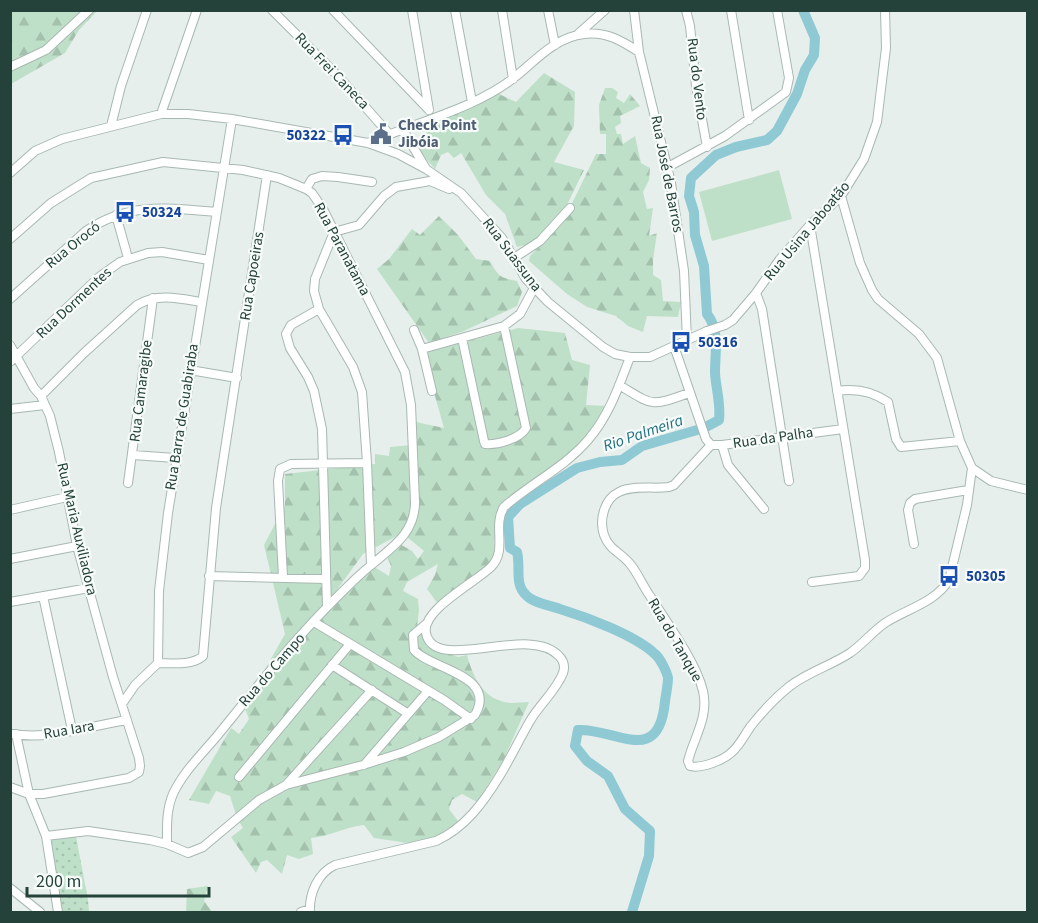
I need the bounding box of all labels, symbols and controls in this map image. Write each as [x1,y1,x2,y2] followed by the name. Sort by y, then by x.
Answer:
[290,28,374,114] street label: Rua Frei Caneca
[682,37,712,121] street label: Rua do Vento
[645,114,689,234] street label: Rua José de Barros
[398,115,477,153] place label: Check Point Jibóia
[369,122,393,146] public building icon: Check Point Jibóia
[331,123,355,147] bus stop icon: 50322
[286,125,326,146] place label: 50322
[759,177,855,285] street label: Rua Usina Jaboatão
[309,199,375,299] street label: Rua Paranatama
[113,200,137,224] bus stop icon: 50324
[142,202,182,223] place label: 50324
[477,214,547,296] street label: Rua Suassuna
[41,216,105,274] street label: Rua Orocó
[235,230,269,322] street label: Rua Capoeiras
[32,262,116,344] street label: Rua Dormentes
[669,330,693,354] bus stop icon: 50316
[698,332,738,353] place label: 50316
[124,339,158,443] street label: Rua Camaragibe
[160,342,204,492] street label: Rua Barra de Guabiraba
[600,409,686,457] water label: Rio Palmeira
[731,422,815,454] street label: Rua da Palha
[52,461,102,597] street label: Rua Maria Auxiliadora
[937,564,961,588] bus stop icon: 50305
[966,566,1006,587] place label: 50305
[643,594,707,686] street label: Rua do Tanque
[234,628,310,712] street label: Rua do Campo
[42,715,96,745] street label: Rua Iara
[27,860,208,898] scale bar
[36,869,81,894] text: 200 m

